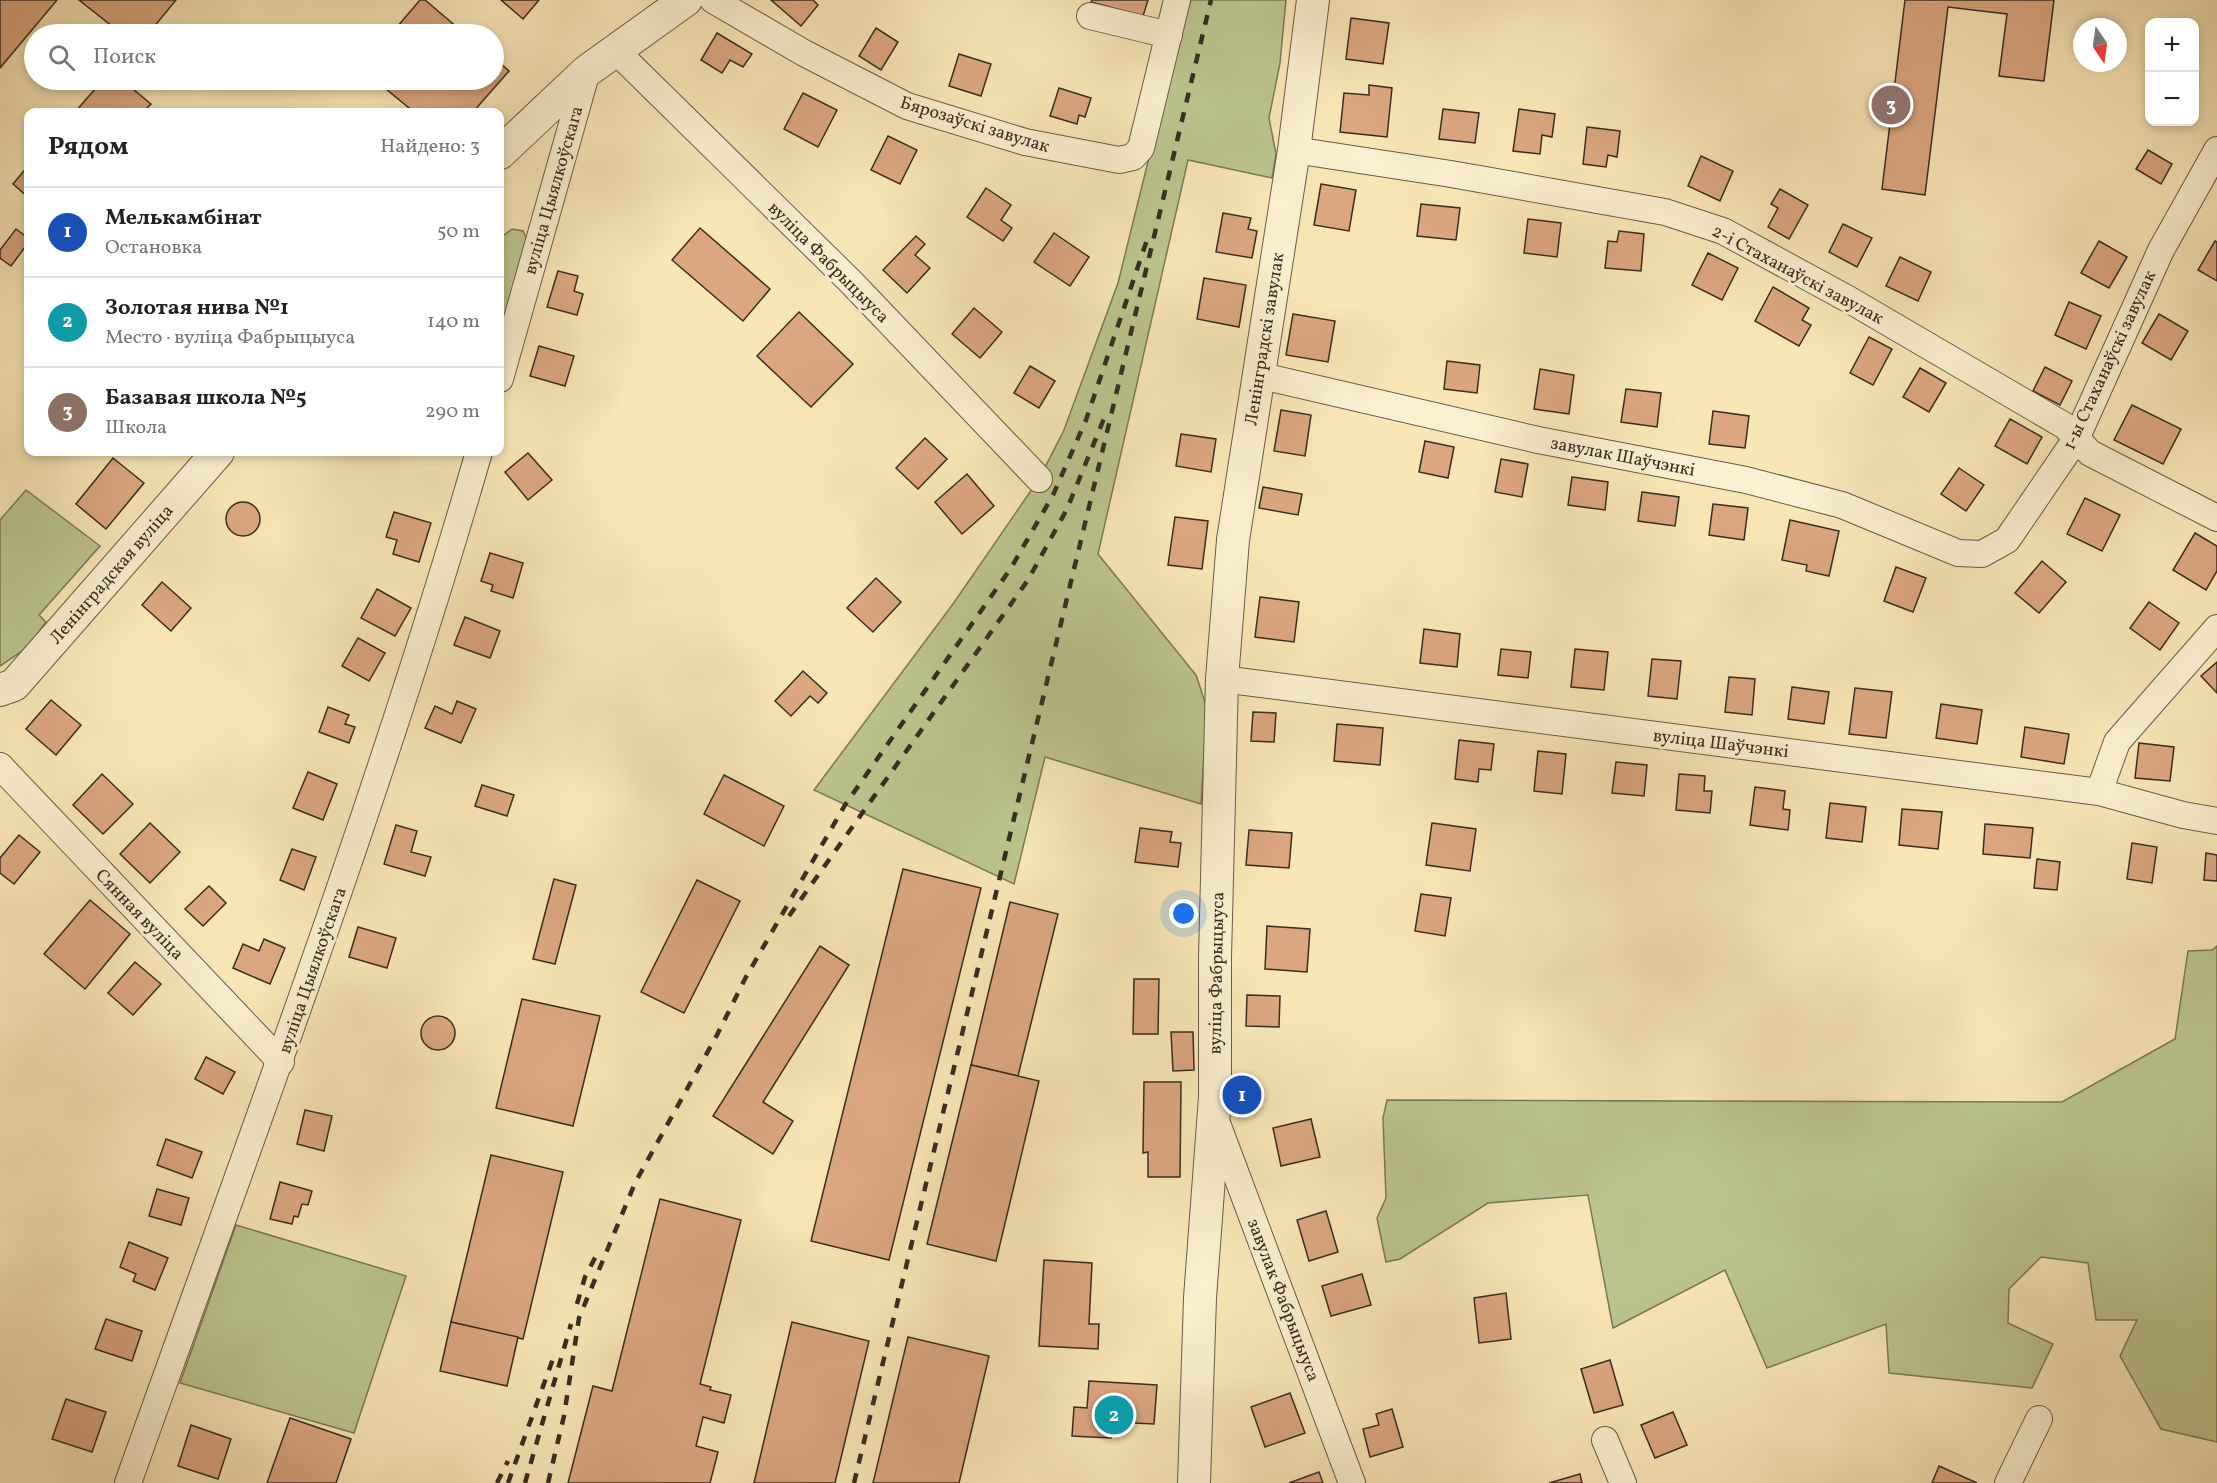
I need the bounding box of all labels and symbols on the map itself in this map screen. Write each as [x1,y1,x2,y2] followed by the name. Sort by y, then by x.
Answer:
[2073,18,2127,72] north arrow
[1872,82,1910,128] pin: 3
[897,91,1053,160] street label: Бярозаўскі завулак
[518,103,591,278] street label: вуліца Цыялкоўскага
[762,197,894,329] street label: вуліца Фабрыцыуса
[1707,219,1888,331] street label: 2-і Стаханаўскі завулак
[1239,251,1292,428] street label: Ленінградскі завулак
[2058,266,2163,455] street label: 1-ы Стаханаўскі завулак
[1548,431,1697,484] street label: завулак Шаўчэнкі
[44,500,180,650] street label: Ленінградская вуліца
[1652,724,1790,765] street label: вуліца Шаўчэнкі
[89,864,189,966] street label: Сянная вуліца
[273,884,354,1057] street label: вуліца Цыялкоўскага
[1204,891,1231,1055] street label: вуліца Фабрыцыуса
[1169,899,1198,928] your location
[1222,1072,1262,1118] pin: 1
[1240,1215,1325,1386] street label: завулак Фабрыцыуса
[1094,1392,1134,1438] pin: 2

